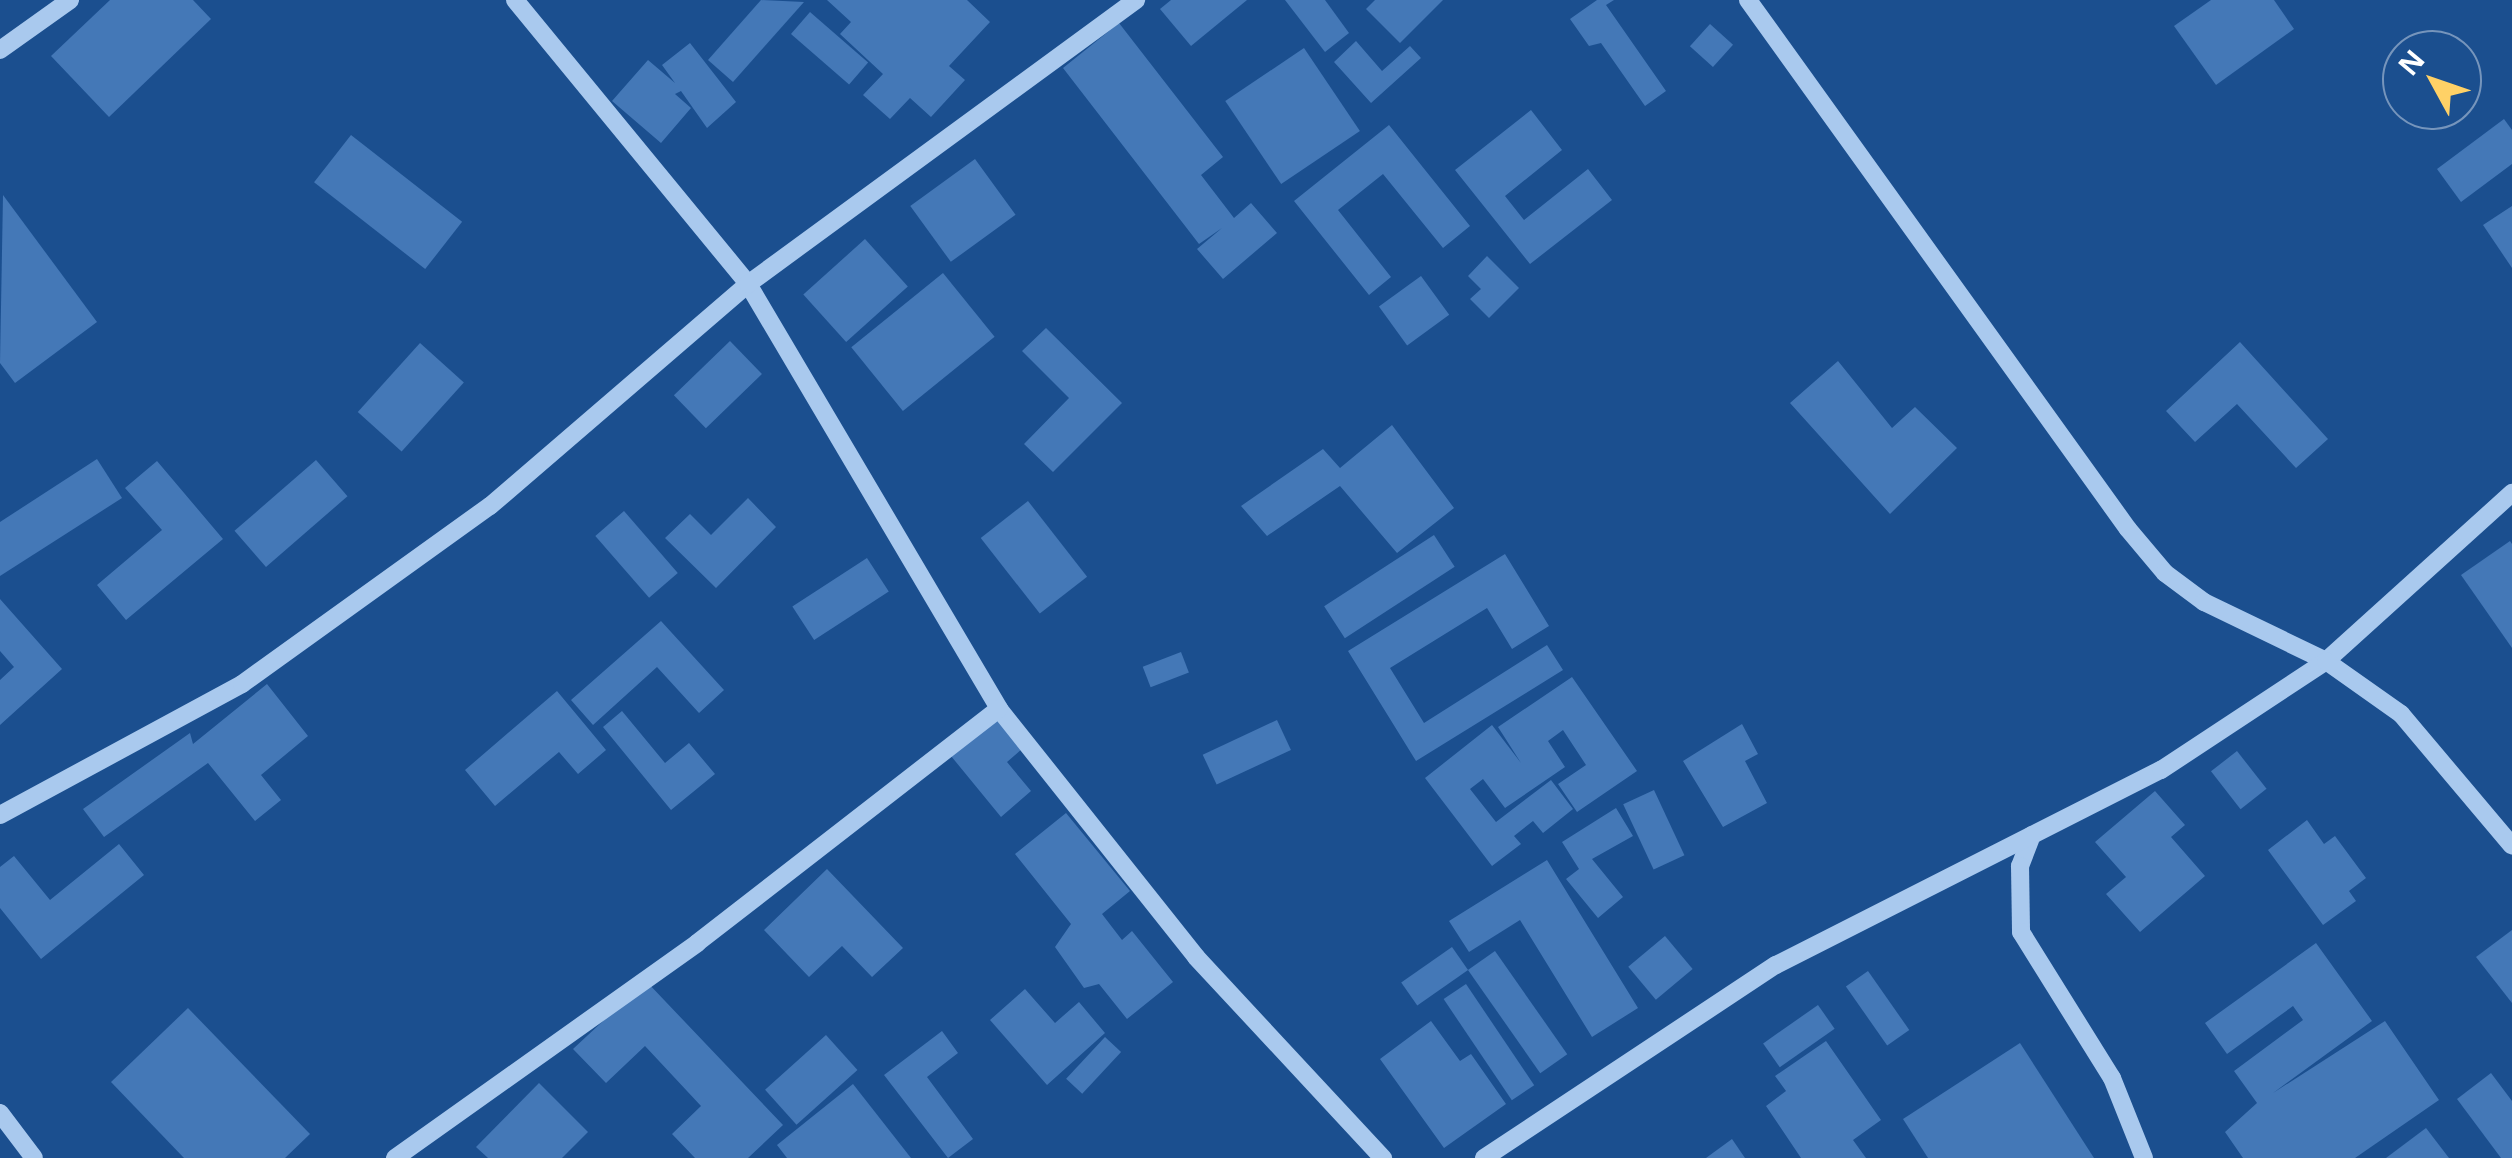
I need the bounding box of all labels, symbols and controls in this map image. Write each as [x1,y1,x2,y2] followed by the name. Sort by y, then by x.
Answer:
[2382,30,2482,130] north arrow
[2389,41,2432,83] text: N

